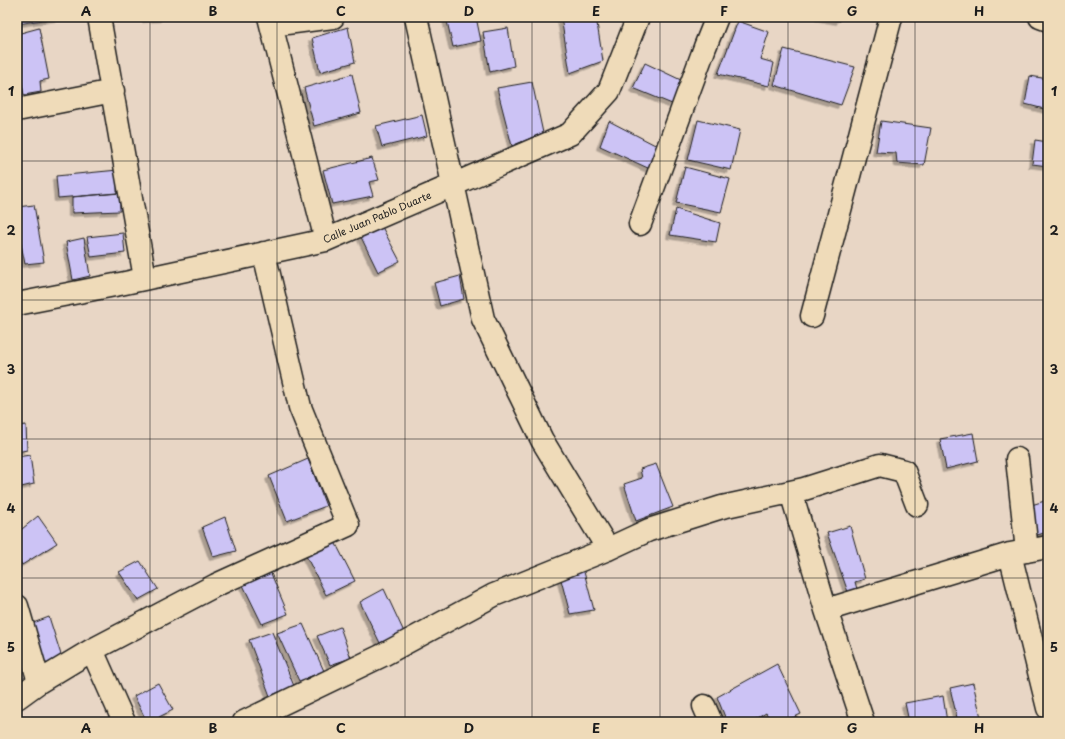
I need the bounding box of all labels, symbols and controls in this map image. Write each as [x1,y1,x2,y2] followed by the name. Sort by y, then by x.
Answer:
[81,1,91,20] text: A
[209,1,218,20] text: B
[336,1,346,20] text: C
[464,1,474,20] text: D
[592,1,600,20] text: E
[720,1,728,20] text: F
[847,1,857,20] text: G
[974,1,984,20] text: H
[8,81,14,100] text: 1
[1051,81,1057,100] text: 1
[320,187,433,246] street label: Calle Juan Pablo Duarte
[6,220,16,239] text: 2
[1049,220,1059,239] text: 2
[7,359,16,378] text: 3
[1050,359,1059,378] text: 3
[7,498,16,517] text: 4
[1050,498,1059,517] text: 4
[7,637,15,656] text: 5
[1050,637,1058,656] text: 5
[81,718,91,737] text: A
[209,718,218,737] text: B
[336,718,346,737] text: C
[464,718,474,737] text: D
[592,718,600,737] text: E
[720,718,728,737] text: F
[847,718,857,737] text: G
[974,718,984,737] text: H

